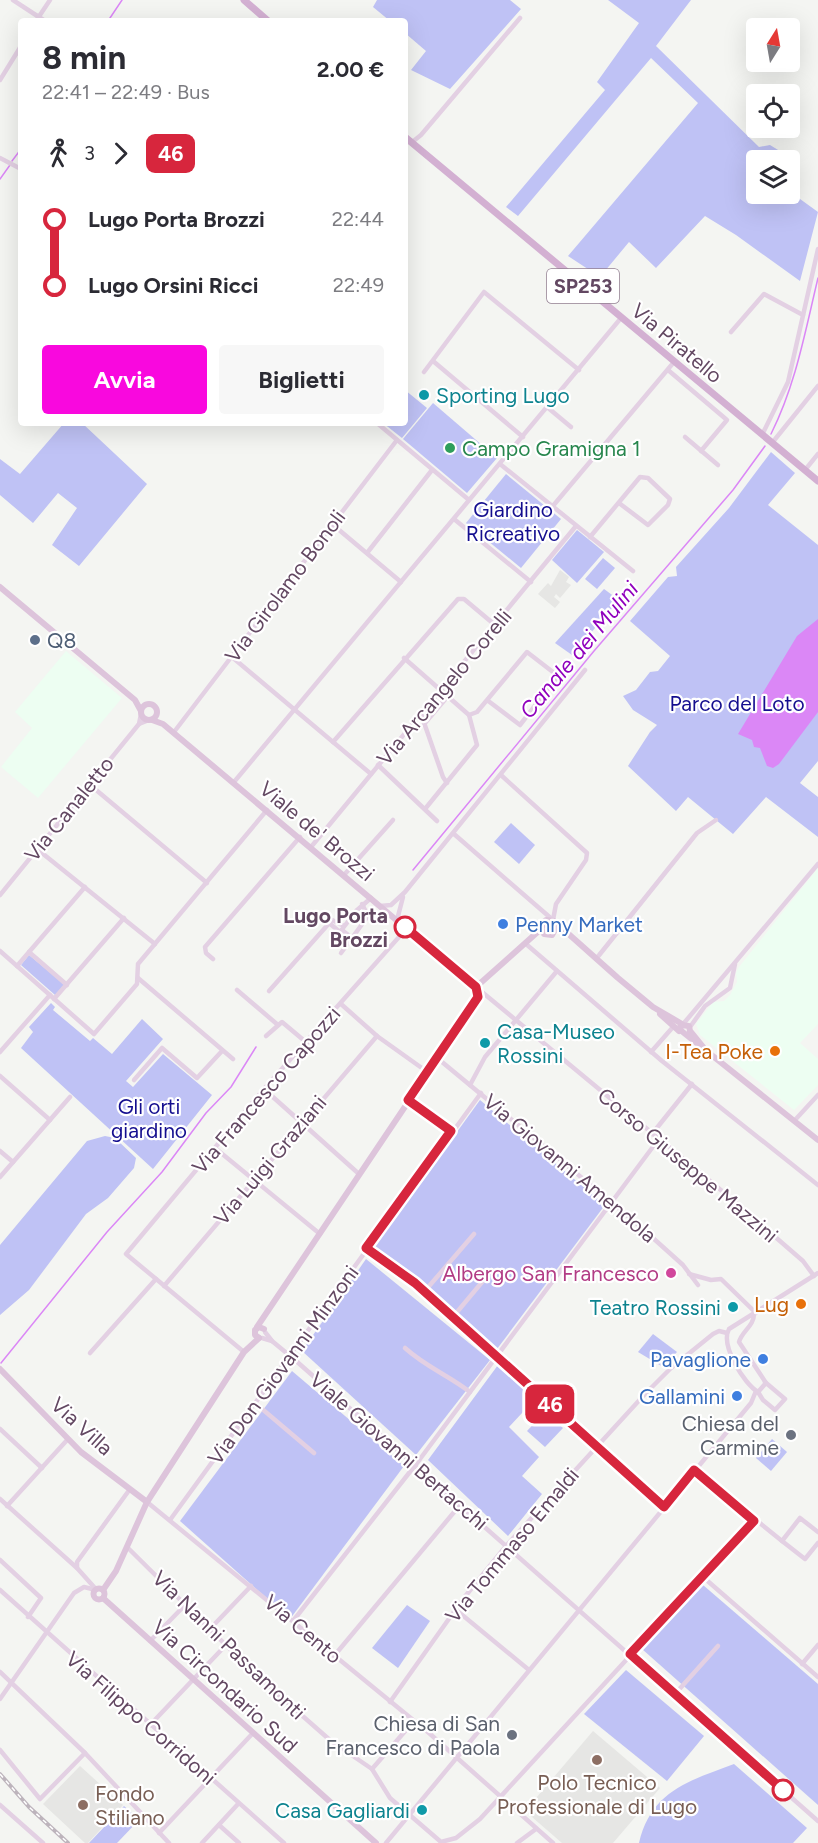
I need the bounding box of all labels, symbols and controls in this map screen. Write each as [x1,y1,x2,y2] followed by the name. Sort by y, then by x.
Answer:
[746,18,800,72] north arrow
[746,18,800,204] map controls
[42,38,126,77] text: 8 min
[317,56,384,83] text: 2.00 €
[42,80,210,104] text: 22:41 – 22:49 · Bus
[746,84,800,138] button: locate
[42,137,75,170] icon: walk
[104,137,137,170] icon: forward
[84,141,95,165] text: 3
[158,141,183,166] text: 46
[746,150,800,204] button: layers
[88,206,265,233] text: Lugo Porta Brozzi
[332,207,384,231] text: 22:44
[547,269,619,303] road number: SP253
[88,272,258,299] text: Lugo Orsini Ricci
[333,273,384,297] text: 22:49
[626,298,728,388] street label: Via Piratello
[42,345,207,414] button: Avvia
[219,345,384,414] button: Biglietti
[436,383,570,408] place label: Sporting Lugo
[417,388,431,402] marker: Sporting Lugo
[462,436,641,461] place label: Campo Gramigna 1
[443,441,457,455] marker: Campo Gramigna 1
[466,497,560,546] park label: Giardino Ricreativo
[220,505,350,667] street label: Via Girolamo Bonoli
[514,575,645,724] water label: Canale dei Mulini
[371,604,517,770] street label: Via Arcangelo Corelli
[47,628,76,653] place label: Q8
[28,633,42,647] marker: Q8
[669,691,805,716] park label: Parco del Loto
[19,752,119,866] street label: Via Canaletto
[255,776,379,886] street label: Viale de' Brozzi
[283,903,388,952] place label: Lugo Porta Brozzi
[515,912,643,937] place label: Penny Market
[394,916,416,938] marker: Lugo Porta Brozzi
[496,917,510,931] marker: Penny Market
[187,1001,345,1179] street label: Via Francesco Capozzi
[497,1019,615,1068] place label: Casa-Museo Rossini
[478,1036,492,1050] marker: Casa-Museo Rossini
[665,1039,763,1064] place label: I-Tea Poke
[768,1044,782,1058] marker: I-Tea Poke
[593,1082,783,1248] street label: Corso Giuseppe Mazzini
[478,1088,662,1248] street label: Via Giovanni Amendola
[209,1090,331,1230] street label: Via Luigi Graziani
[111,1094,187,1143] park label: Gli orti giardino
[202,1261,364,1469] street label: Via Don Giovanni Minzoni
[442,1261,659,1286] place label: Albergo San Francesco
[664,1266,678,1280] marker: Albergo San Francesco
[754,1292,789,1317] place label: Lug
[590,1295,721,1320] place label: Teatro Rossini
[794,1297,808,1311] marker: Lug
[726,1300,740,1314] marker: Teatro Rossini
[650,1347,751,1372] place label: Pavaglione
[756,1352,770,1366] marker: Pavaglione
[305,1367,493,1535] street label: Viale Giovanni Bertacchi
[523,1384,577,1424] line badge: 46
[639,1384,725,1409] place label: Gallamini
[730,1389,744,1403] marker: Gallamini
[46,1392,118,1460] street label: Via Villa
[537,1392,563,1417] text: 46
[682,1411,779,1460] place label: Chiesa del Carmine
[784,1428,798,1442] marker: Chiesa del Carmine
[440,1463,584,1627] street label: Via Tommaso Emaldi
[147,1565,311,1725] street label: Via Nanni Passamonti
[259,1589,347,1669] street label: Via Cento
[147,1614,303,1758] street label: Via Circondario Sud
[61,1646,221,1790] street label: Via Filippo Corridoni
[325,1711,500,1760] place label: Chiesa di San Francesco di Paola
[505,1728,519,1742] marker: Chiesa di San Francesco di Paola
[590,1753,604,1767] marker: Polo Tecnico Professionale di Lugo
[497,1770,697,1819] place label: Polo Tecnico Professionale di Lugo
[772,1779,794,1801] unlabelled marker
[95,1781,165,1830] place label: Fondo Stiliano
[76,1798,90,1812] marker: Fondo Stiliano
[275,1798,410,1823] place label: Casa Gagliardi
[415,1803,429,1817] marker: Casa Gagliardi

